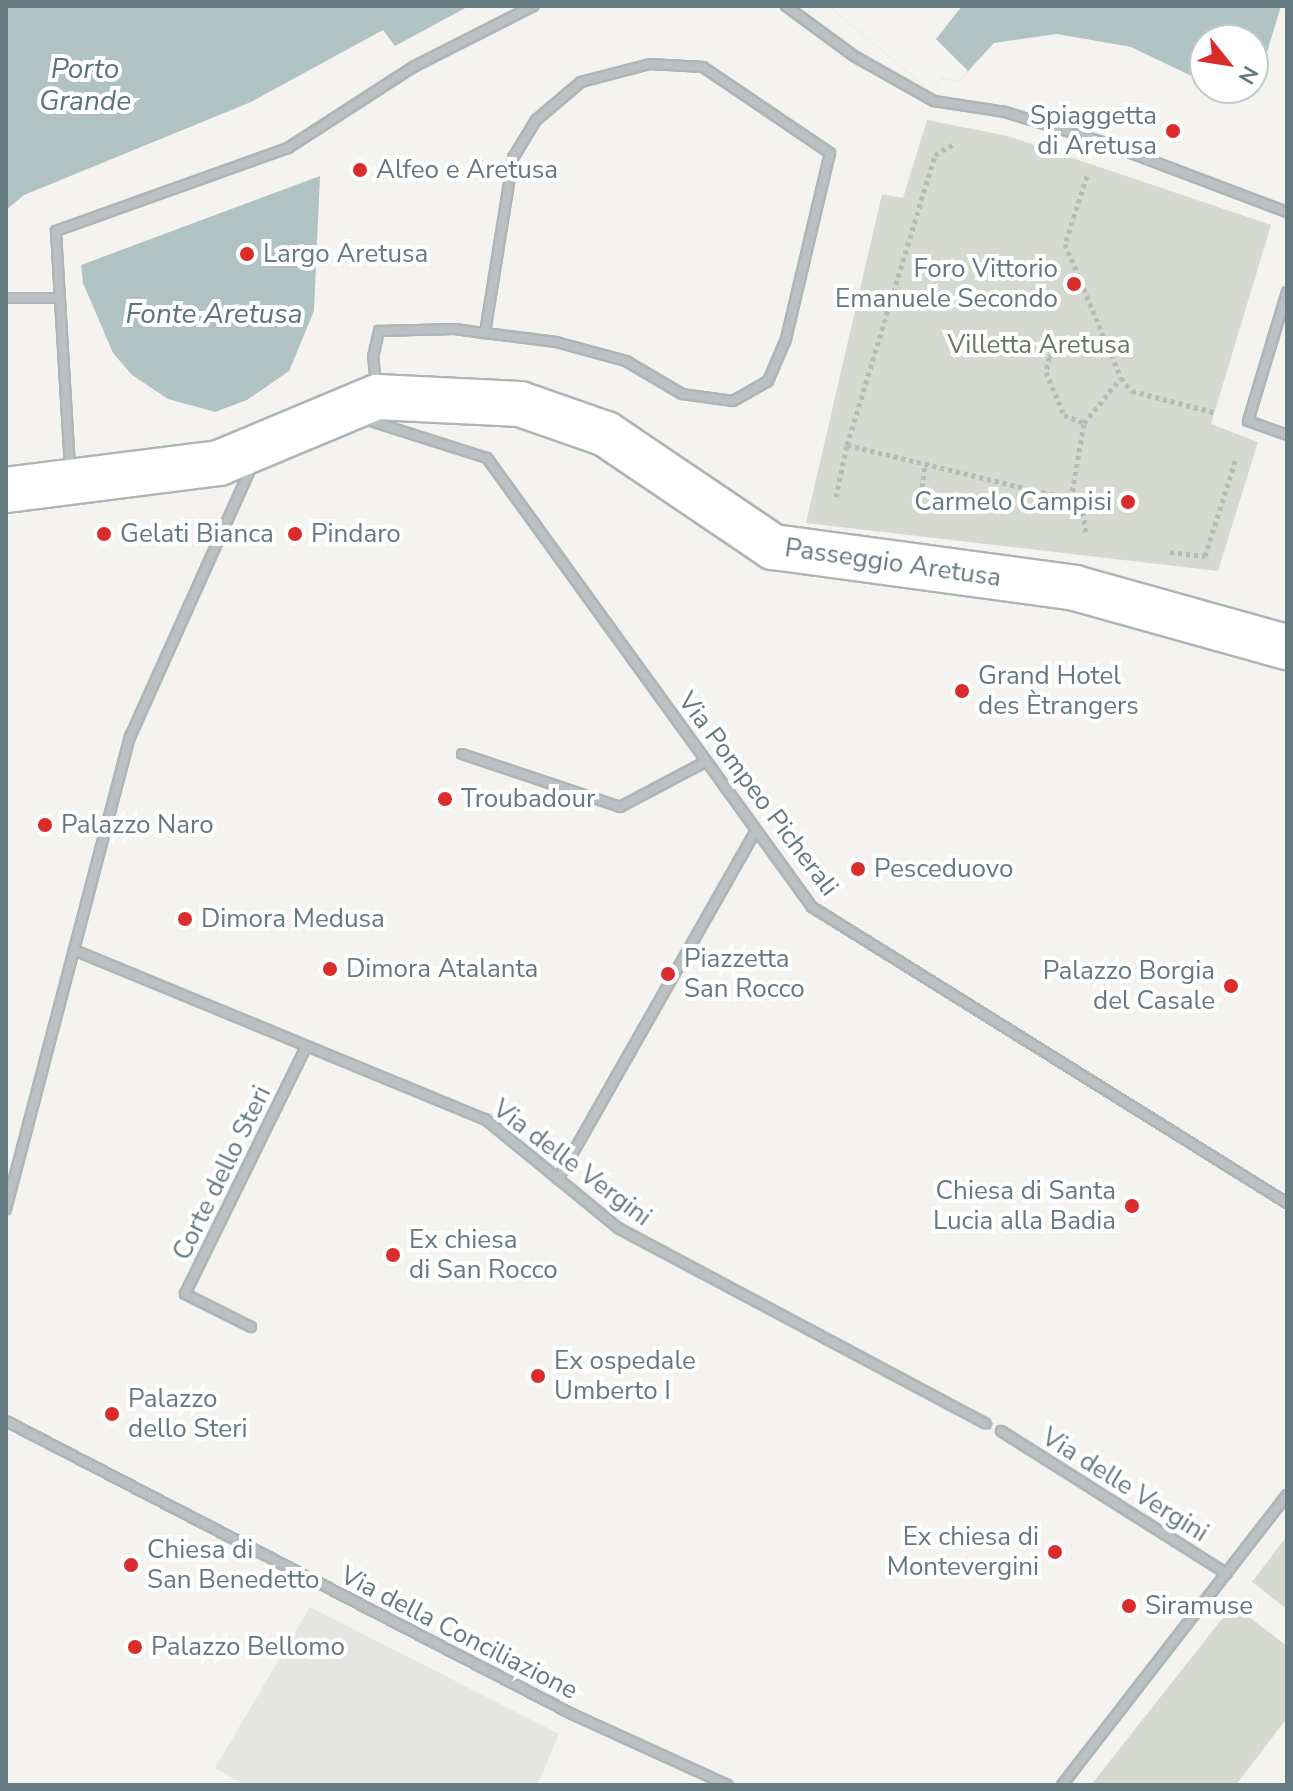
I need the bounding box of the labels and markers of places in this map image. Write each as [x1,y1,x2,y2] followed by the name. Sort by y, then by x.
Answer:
[1030,100,1157,162] place label: Spiaggetta di Aretusa
[1164,122,1182,140] marker: Spiaggetta di Aretusa
[376,154,558,186] place label: Alfeo e Aretusa
[351,161,369,179] marker: Alfeo e Aretusa
[263,238,428,270] place label: Largo Aretusa
[238,245,256,263] marker: Largo Aretusa
[835,253,1058,314] place label: Foro Vittorio Emanuele Secondo
[1065,275,1083,293] marker: Foro Vittorio Emanuele Secondo
[914,486,1112,518] place label: Carmelo Campisi
[1119,493,1137,511] marker: Carmelo Campisi
[120,518,274,550] place label: Gelati Bianca
[311,518,401,550] place label: Pindaro
[95,525,113,543] marker: Gelati Bianca
[286,525,304,543] marker: Pindaro
[978,660,1139,722] place label: Grand Hotel des Ètrangers
[953,682,971,700] marker: Grand Hotel des Ètrangers
[461,783,595,815] place label: Troubadour
[436,790,454,808] marker: Troubadour
[61,809,214,841] place label: Palazzo Naro
[36,816,54,834] marker: Palazzo Naro
[874,853,1013,885] place label: Pesceduovo
[849,860,867,878] marker: Pesceduovo
[201,903,385,935] place label: Dimora Medusa
[176,910,194,928] marker: Dimora Medusa
[684,943,805,1004] place label: Piazzetta San Rocco
[346,953,538,985] place label: Dimora Atalanta
[1043,955,1215,1016] place label: Palazzo Borgia del Casale
[321,960,339,978] marker: Dimora Atalanta
[659,965,677,983] marker: Piazzetta San Rocco
[1222,977,1240,995] marker: Palazzo Borgia del Casale
[933,1175,1116,1236] place label: Chiesa di Santa Lucia alla Badia
[1123,1197,1141,1215] marker: Chiesa di Santa Lucia alla Badia
[409,1224,558,1286] place label: Ex chiesa di San Rocco
[384,1246,402,1264] marker: Ex chiesa di San Rocco
[554,1345,696,1406] place label: Ex ospedale Umberto I
[529,1367,547,1385] marker: Ex ospedale Umberto I
[128,1383,247,1444] place label: Palazzo dello Steri
[103,1405,121,1423] marker: Palazzo dello Steri
[887,1521,1039,1582] place label: Ex chiesa di Montevergini
[147,1534,319,1596] place label: Chiesa di San Benedetto
[1046,1543,1064,1561] marker: Ex chiesa di Montevergini
[122,1556,140,1574] marker: Chiesa di San Benedetto
[1145,1590,1253,1622] place label: Siramuse
[1120,1597,1138,1615] marker: Siramuse
[151,1631,345,1663] place label: Palazzo Bellomo
[126,1638,144,1656] marker: Palazzo Bellomo

